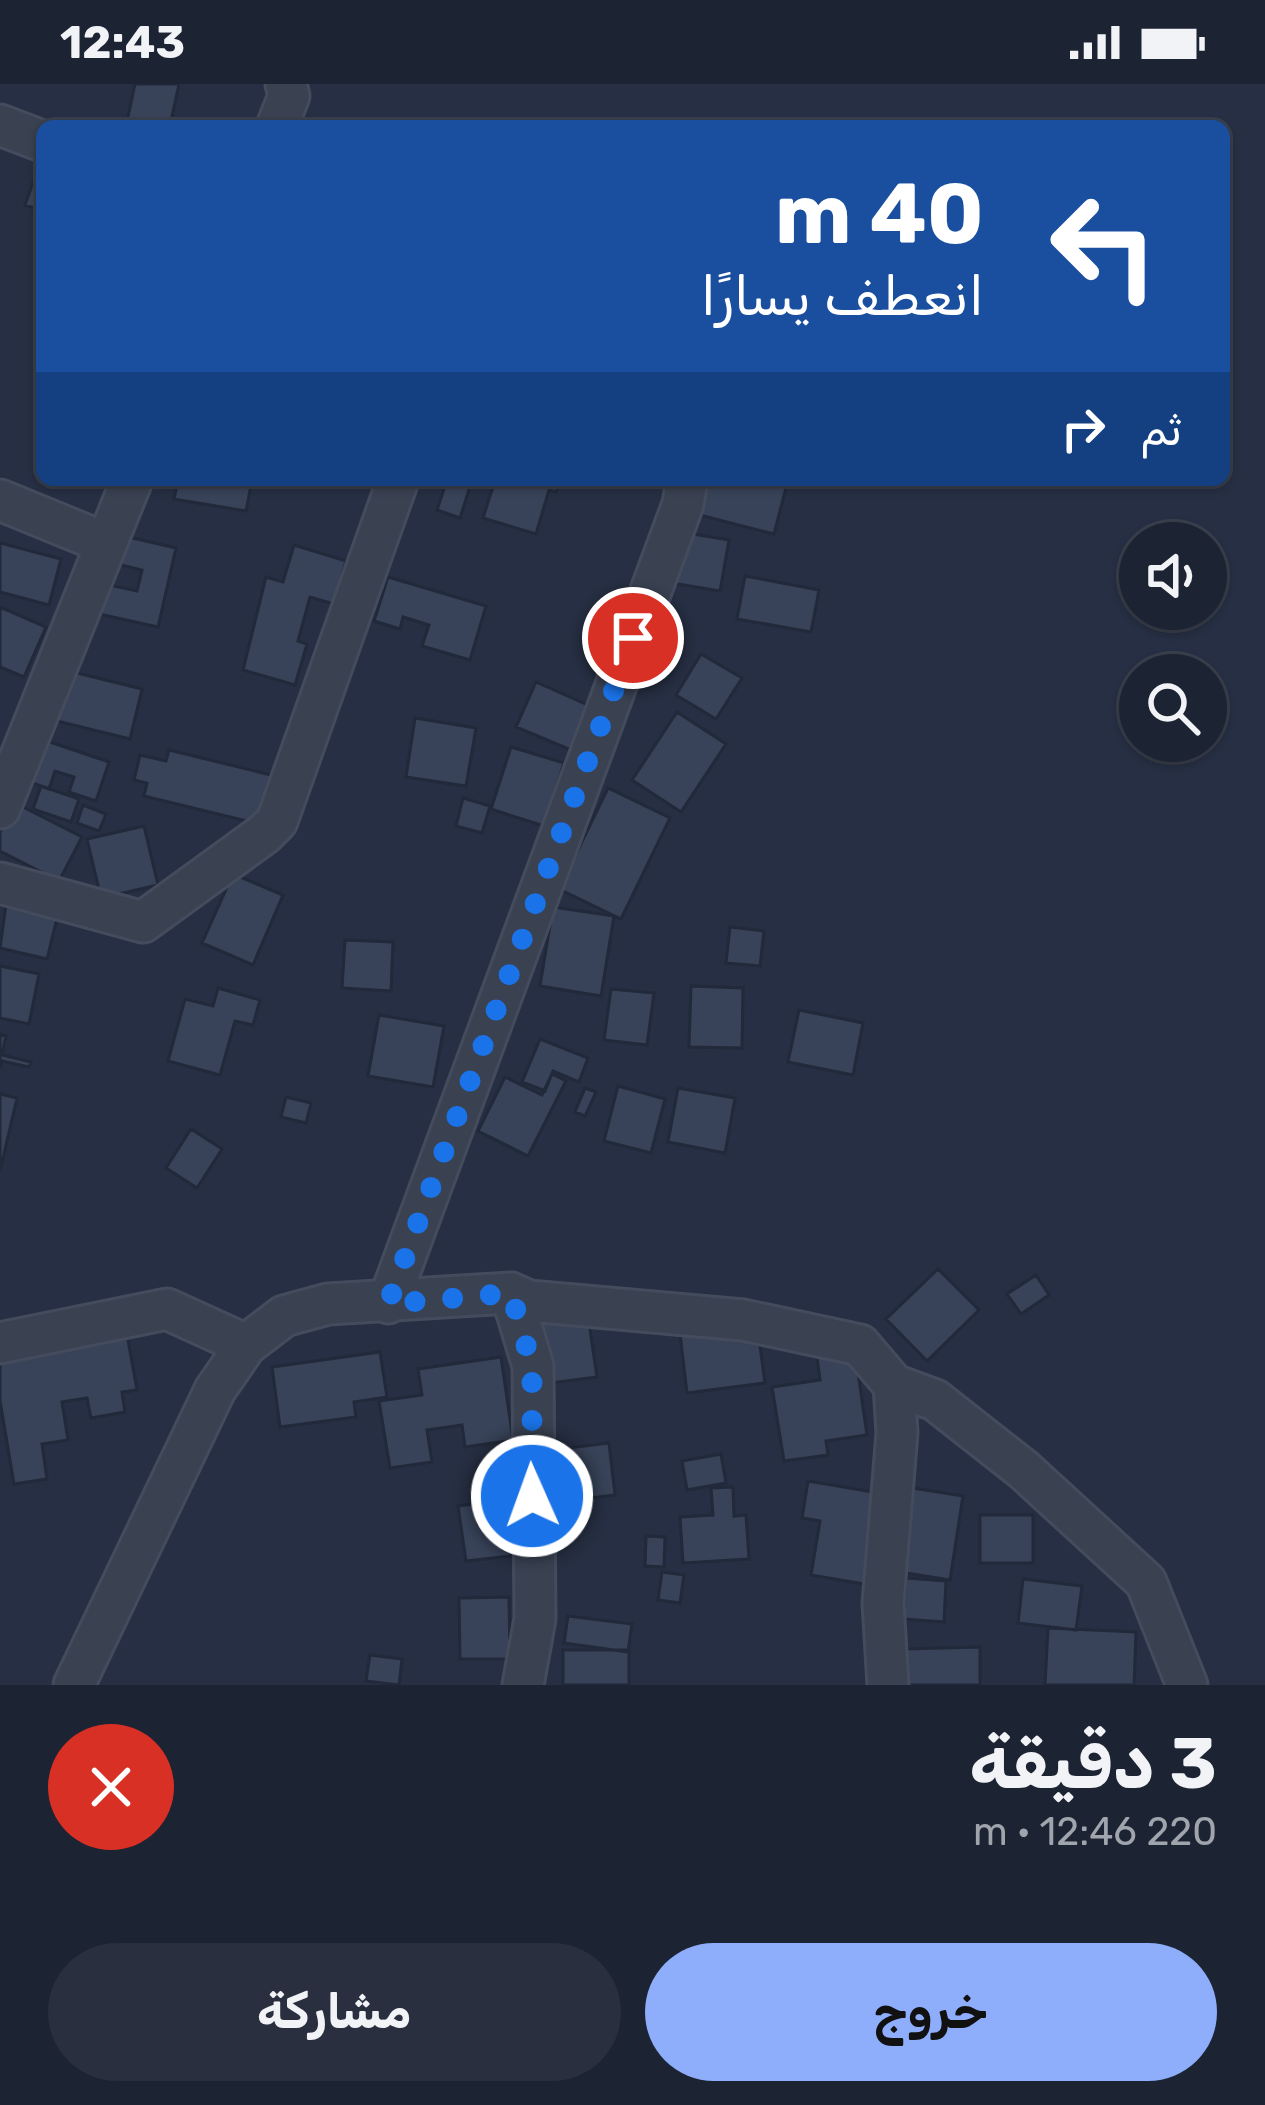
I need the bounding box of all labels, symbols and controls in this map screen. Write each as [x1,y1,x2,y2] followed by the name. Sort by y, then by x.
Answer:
[60,16,185,69] text: 12:43
[775,164,984,264] text: 40 m
[1026,168,1182,324] icon: left
[701,265,984,329] text: انعطف يسارًا
[1050,396,1116,462] icon: right
[1140,403,1182,456] text: ثم
[1119,522,1227,762] map controls
[1119,522,1227,630] button: sound
[582,587,684,689] pin
[600,605,666,671] icon: arrive
[1119,654,1227,762] button: search
[469,1433,595,1559] position arrow
[969,1721,1217,1806] text: 3 دقيقة
[48,1724,174,1850] button: close
[973,1809,1217,1855] text: 220 m · 12:46
[48,1943,621,2081] button: مشاركة
[645,1943,1217,2081] button: خروج

